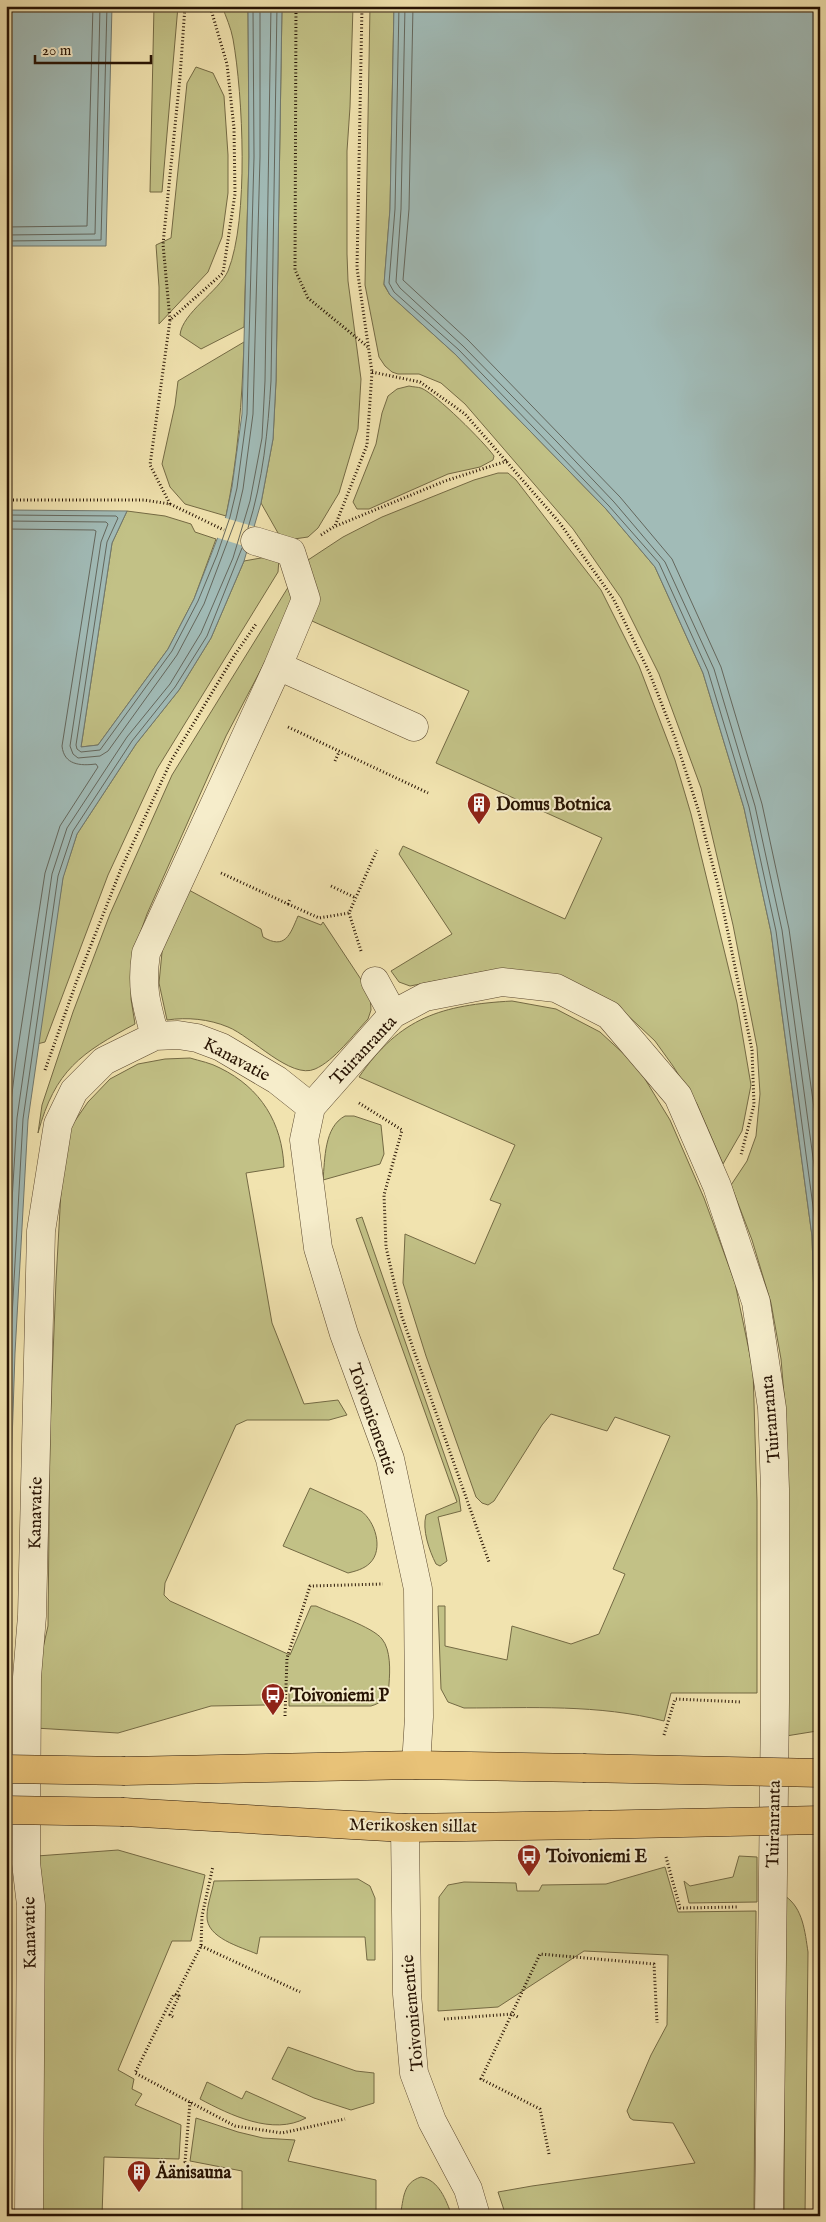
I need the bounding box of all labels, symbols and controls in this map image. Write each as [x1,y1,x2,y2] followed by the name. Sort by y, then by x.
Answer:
[35,32,151,64] scale bar
[42,41,72,60] text: 20 m
[466,791,492,825] building icon: Domus Botnica
[496,794,612,817] place label: Domus Botnica
[326,1011,403,1091] street label: Tuiranranta
[199,1033,274,1088] street label: Kanavatie
[342,1361,401,1478] street label: Toivoniementie
[756,1374,787,1463] street label: Tuiranranta
[24,1476,49,1550] street label: Kanavatie
[260,1682,286,1716] bus stop icon: Toivoniemi P
[289,1685,390,1708] place label: Toivoniemi P
[762,1780,787,1868] street label: Tuiranranta
[349,1814,477,1839] street label: Merikosken sillat
[516,1843,542,1877] bus stop icon: Toivoniemi E
[545,1846,648,1869] place label: Toivoniemi E
[18,1896,43,1970] street label: Kanavatie
[397,1954,430,2072] street label: Toivoniementie
[126,2159,152,2193] building icon: Äänisauna
[155,2160,232,2185] place label: Äänisauna

